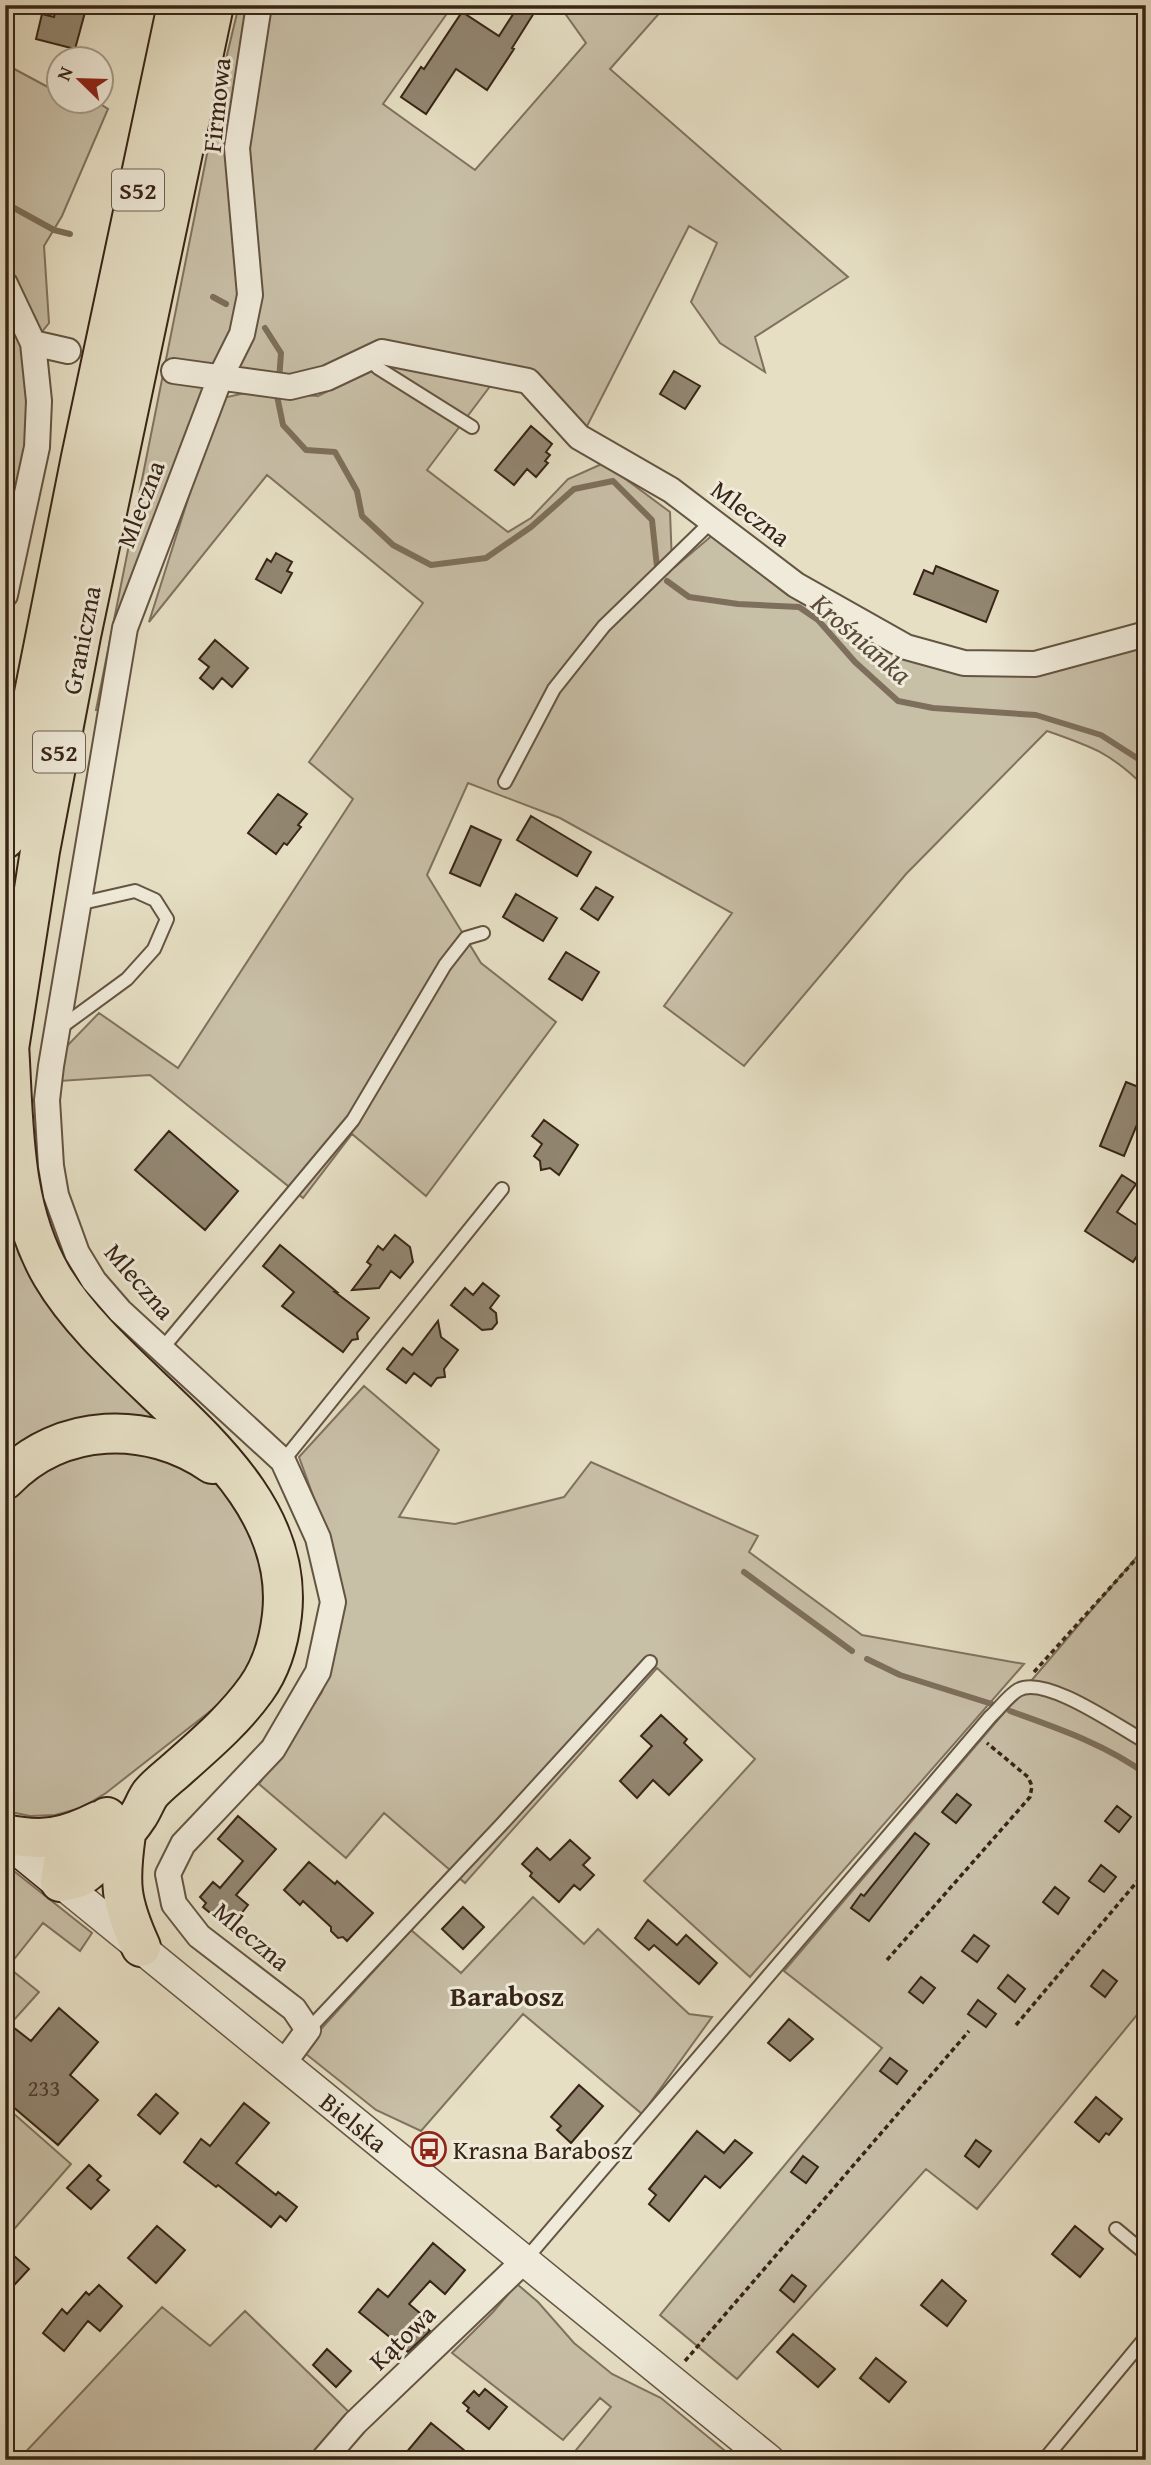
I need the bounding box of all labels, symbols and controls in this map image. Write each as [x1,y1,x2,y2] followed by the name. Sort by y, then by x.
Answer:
[46,46,116,116] north arrow
[192,55,240,154] street label: Firmowa
[49,62,80,85] text: N
[112,170,164,210] road number: S52
[106,454,175,553] street label: Mleczna
[703,470,799,556] street label: Mleczna
[51,582,111,698] street label: Graniczna
[802,582,921,693] water label: Krośnianka
[33,732,85,772] road number: S52
[96,1234,185,1329] street label: Mleczna
[205,1892,300,1981] street label: Mleczna
[450,1975,564,2016] district label: Barabosz
[27,2071,61,2104] house number: 233
[312,2083,397,2162] street label: Bielska
[410,2130,448,2168] bus stop icon: Krasna Barabosz
[453,2130,632,2169] place label: Krasna Barabosz
[360,2295,445,2379] street label: Kątowa

